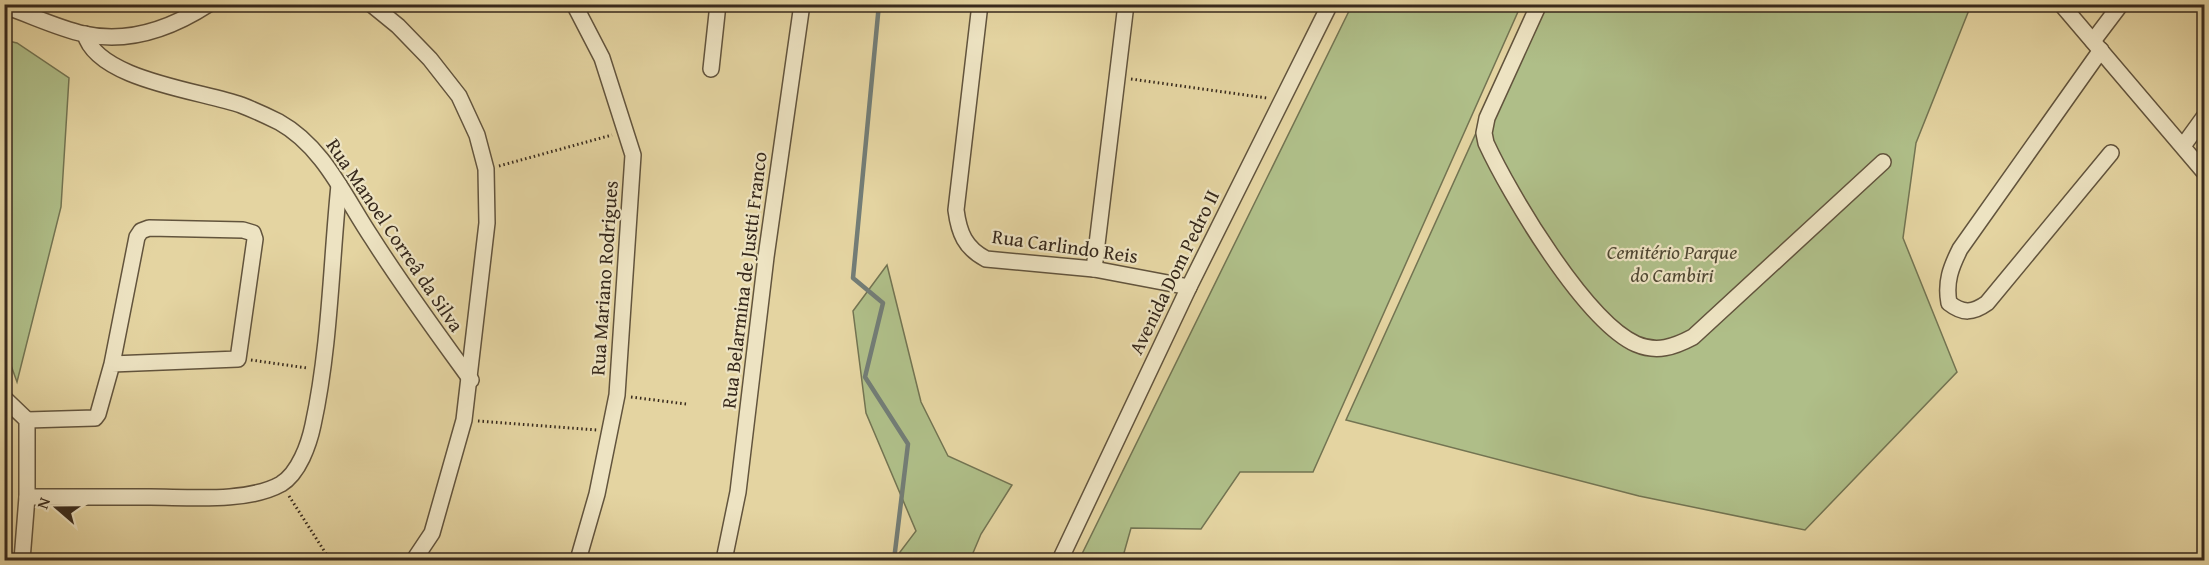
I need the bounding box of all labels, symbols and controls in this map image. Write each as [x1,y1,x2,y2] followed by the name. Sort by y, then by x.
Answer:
[320,132,471,338] street label: Rua Manoel Correâ da Silva
[713,150,774,410] street label: Rua Belarmina de Justti Franco
[582,179,625,377] street label: Rua Mariano Rodrigues
[1121,184,1226,359] street label: Avenida Dom Pedro II
[990,221,1140,270] street label: Rua Carlindo Reis
[1607,237,1737,289] park label: Cemitério Parque do Cambiri
[27,478,87,538] north arrow
[30,493,56,512] text: N

